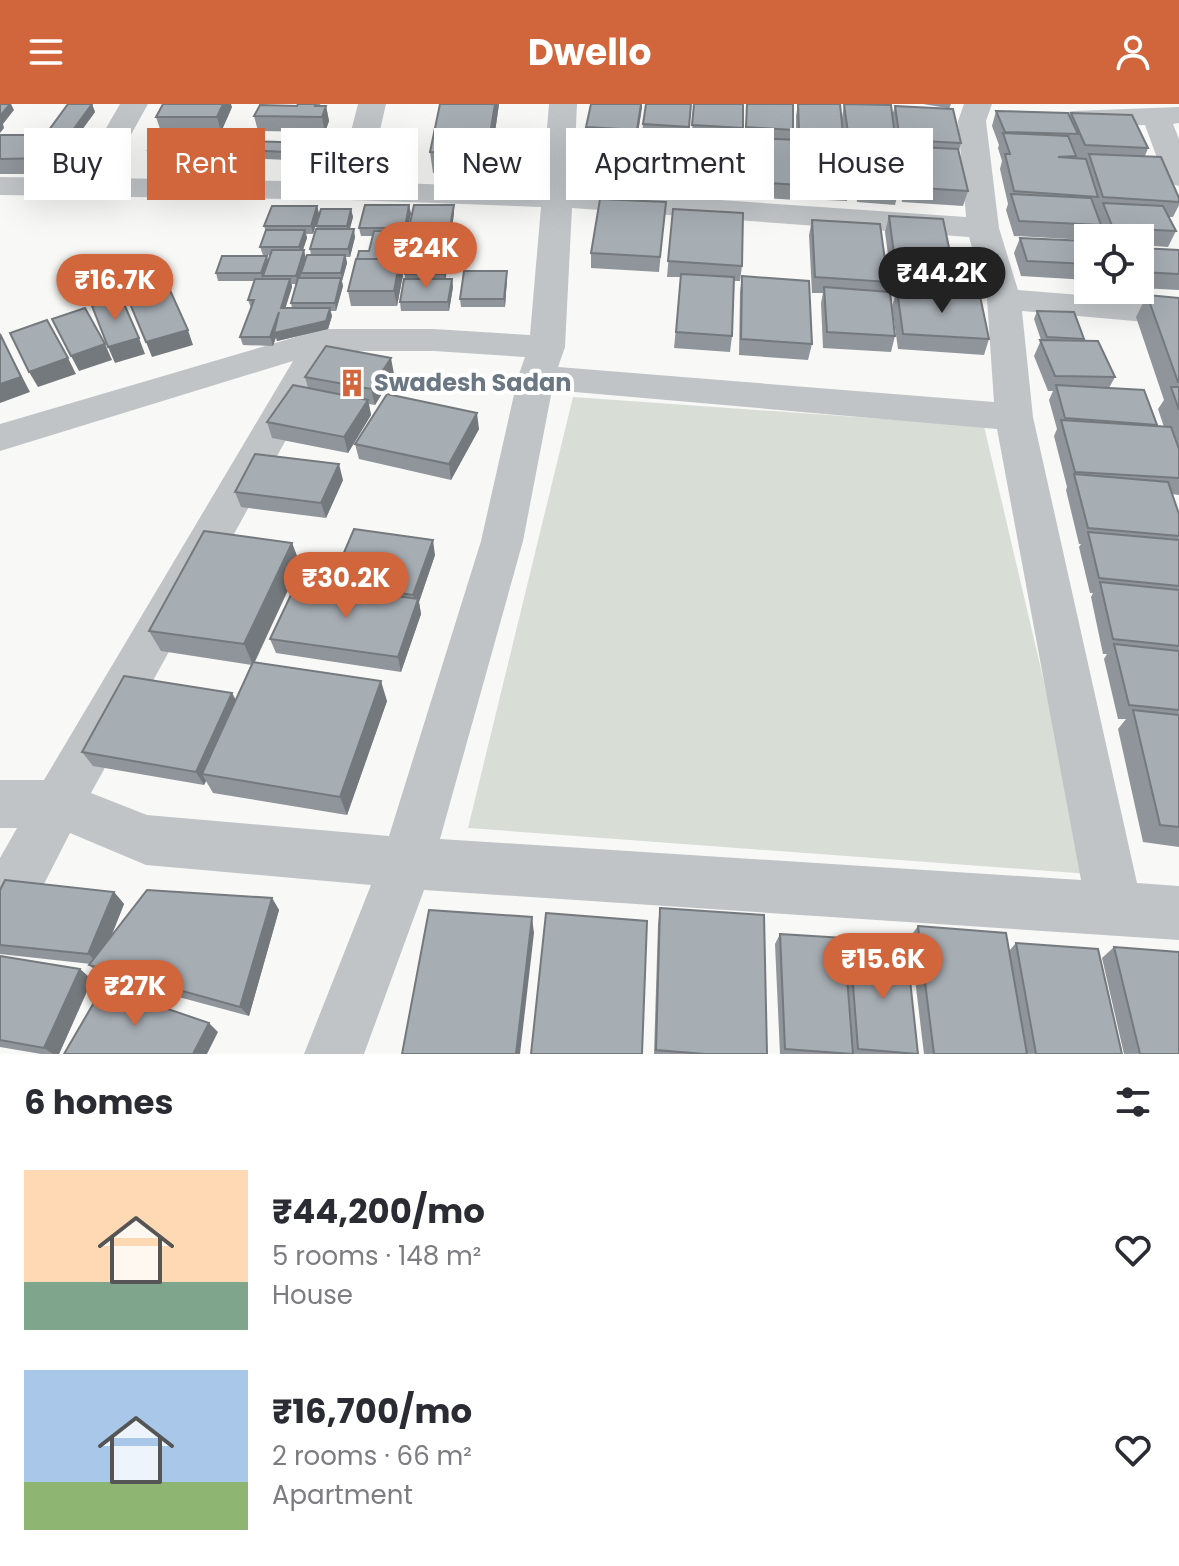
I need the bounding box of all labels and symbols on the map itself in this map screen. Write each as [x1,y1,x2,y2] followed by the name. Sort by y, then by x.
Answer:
[379,222,473,290] pin: ₹24K
[877,247,1007,315] pin: ₹44.2K
[50,254,180,322] pin: ₹16.7K
[374,366,571,399] place label: Swadesh Sadan
[337,368,367,398] building icon: Swadesh Sadan
[281,552,411,620] pin: ₹30.2K
[818,933,948,1001] pin: ₹15.6K
[88,960,182,1028] pin: ₹27K

